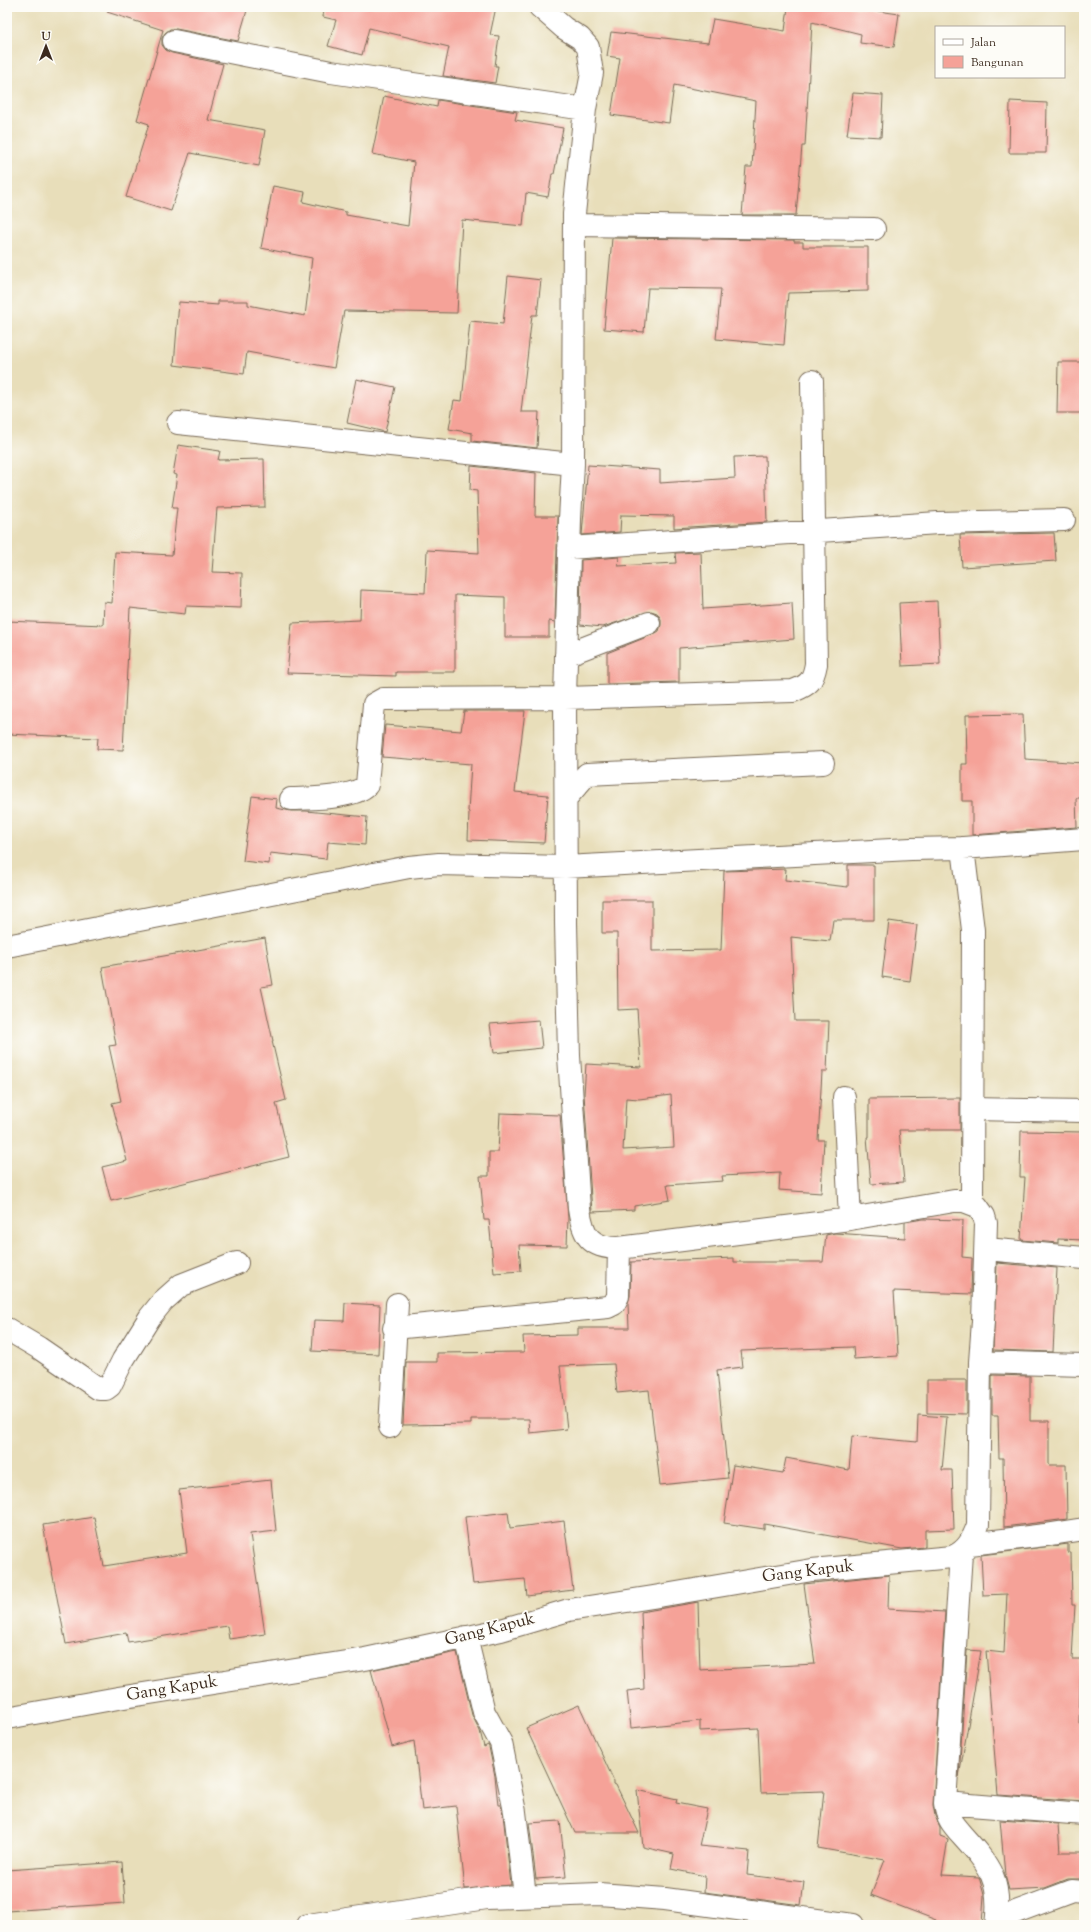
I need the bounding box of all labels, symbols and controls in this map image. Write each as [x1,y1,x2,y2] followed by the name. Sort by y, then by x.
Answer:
[26,26,66,66] north arrow
[935,26,1065,78] legend
[41,29,51,45] text: U
[970,34,996,52] text: Jalan
[971,54,1024,72] text: Bangunan
[761,1554,855,1590] street label: Gang Kapuk
[442,1607,538,1653] street label: Gang Kapuk
[125,1670,219,1708] street label: Gang Kapuk

